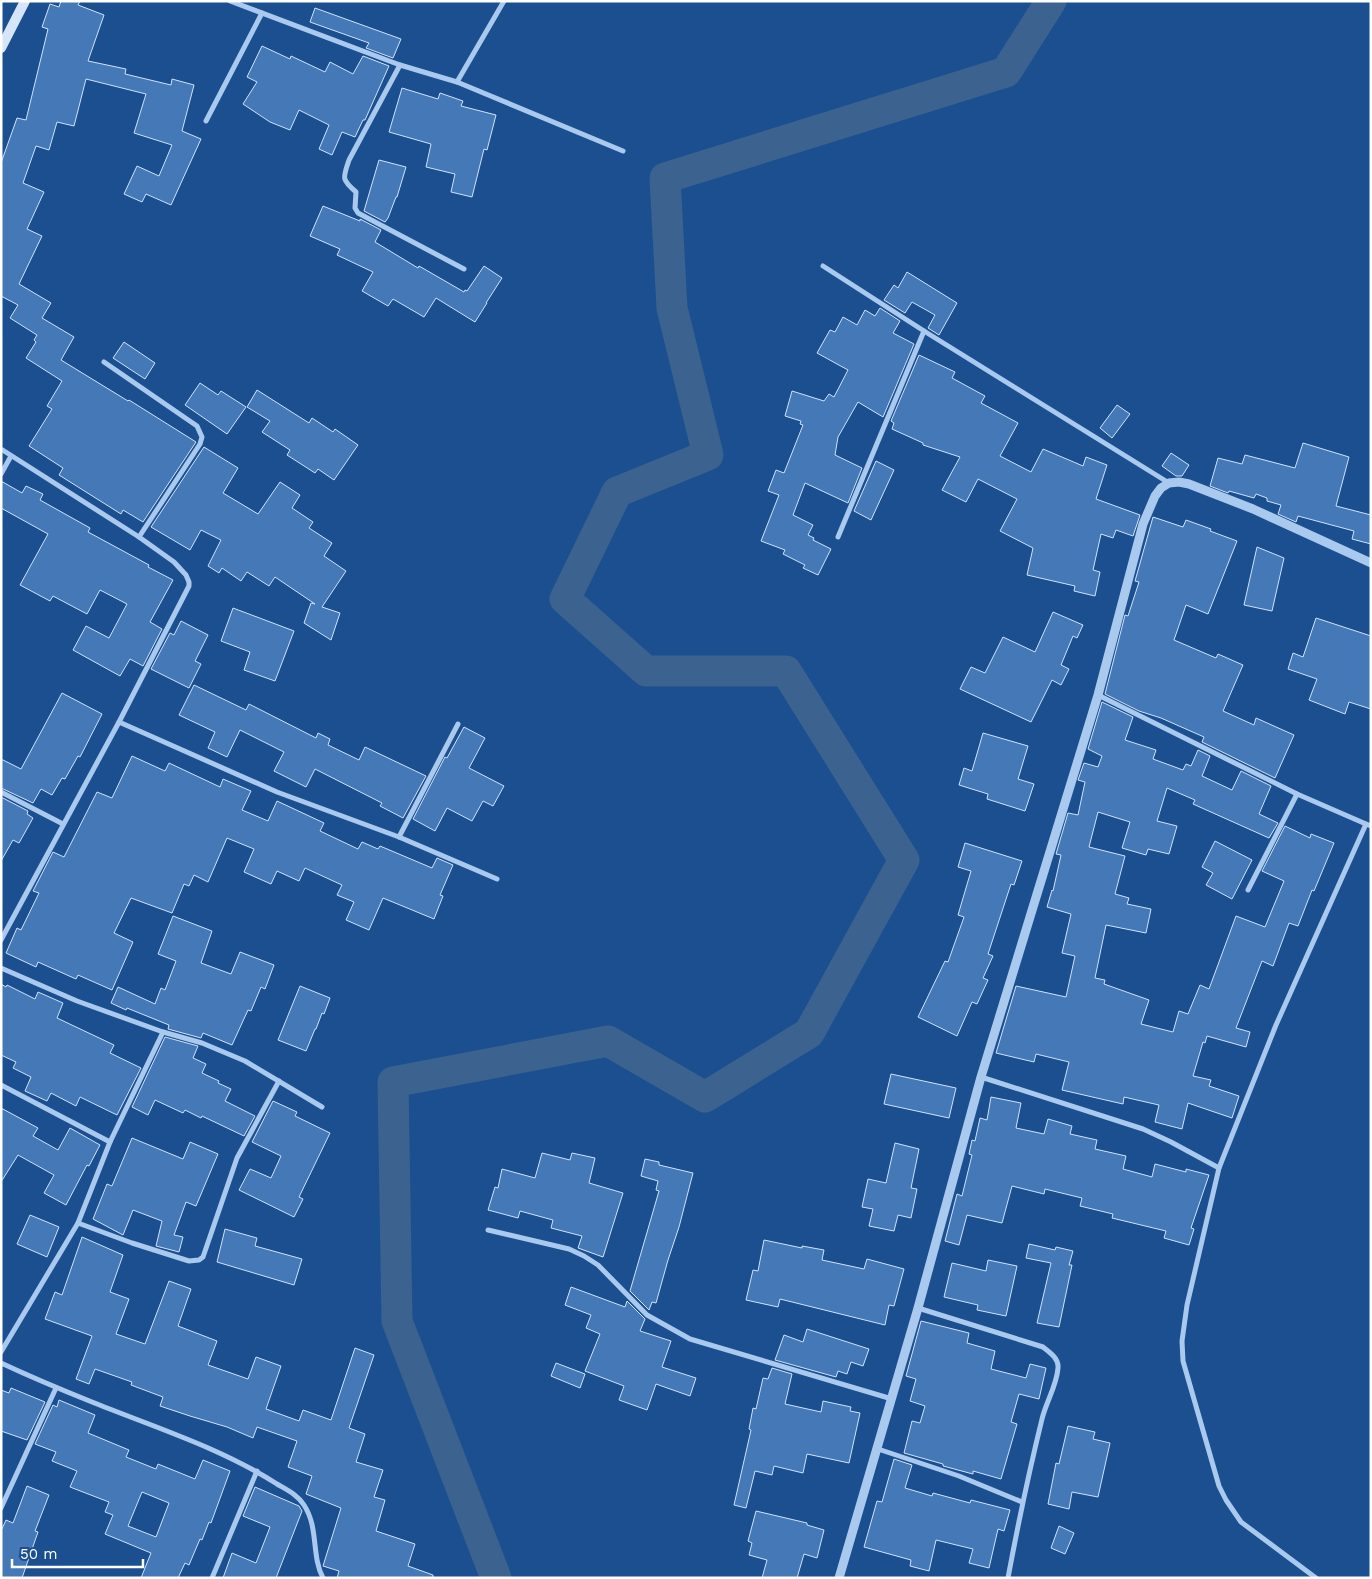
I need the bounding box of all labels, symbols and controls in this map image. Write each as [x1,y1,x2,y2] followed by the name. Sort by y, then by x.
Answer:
[12,1536,144,1568] scale bar
[20,1545,57,1563] text: 50 m

